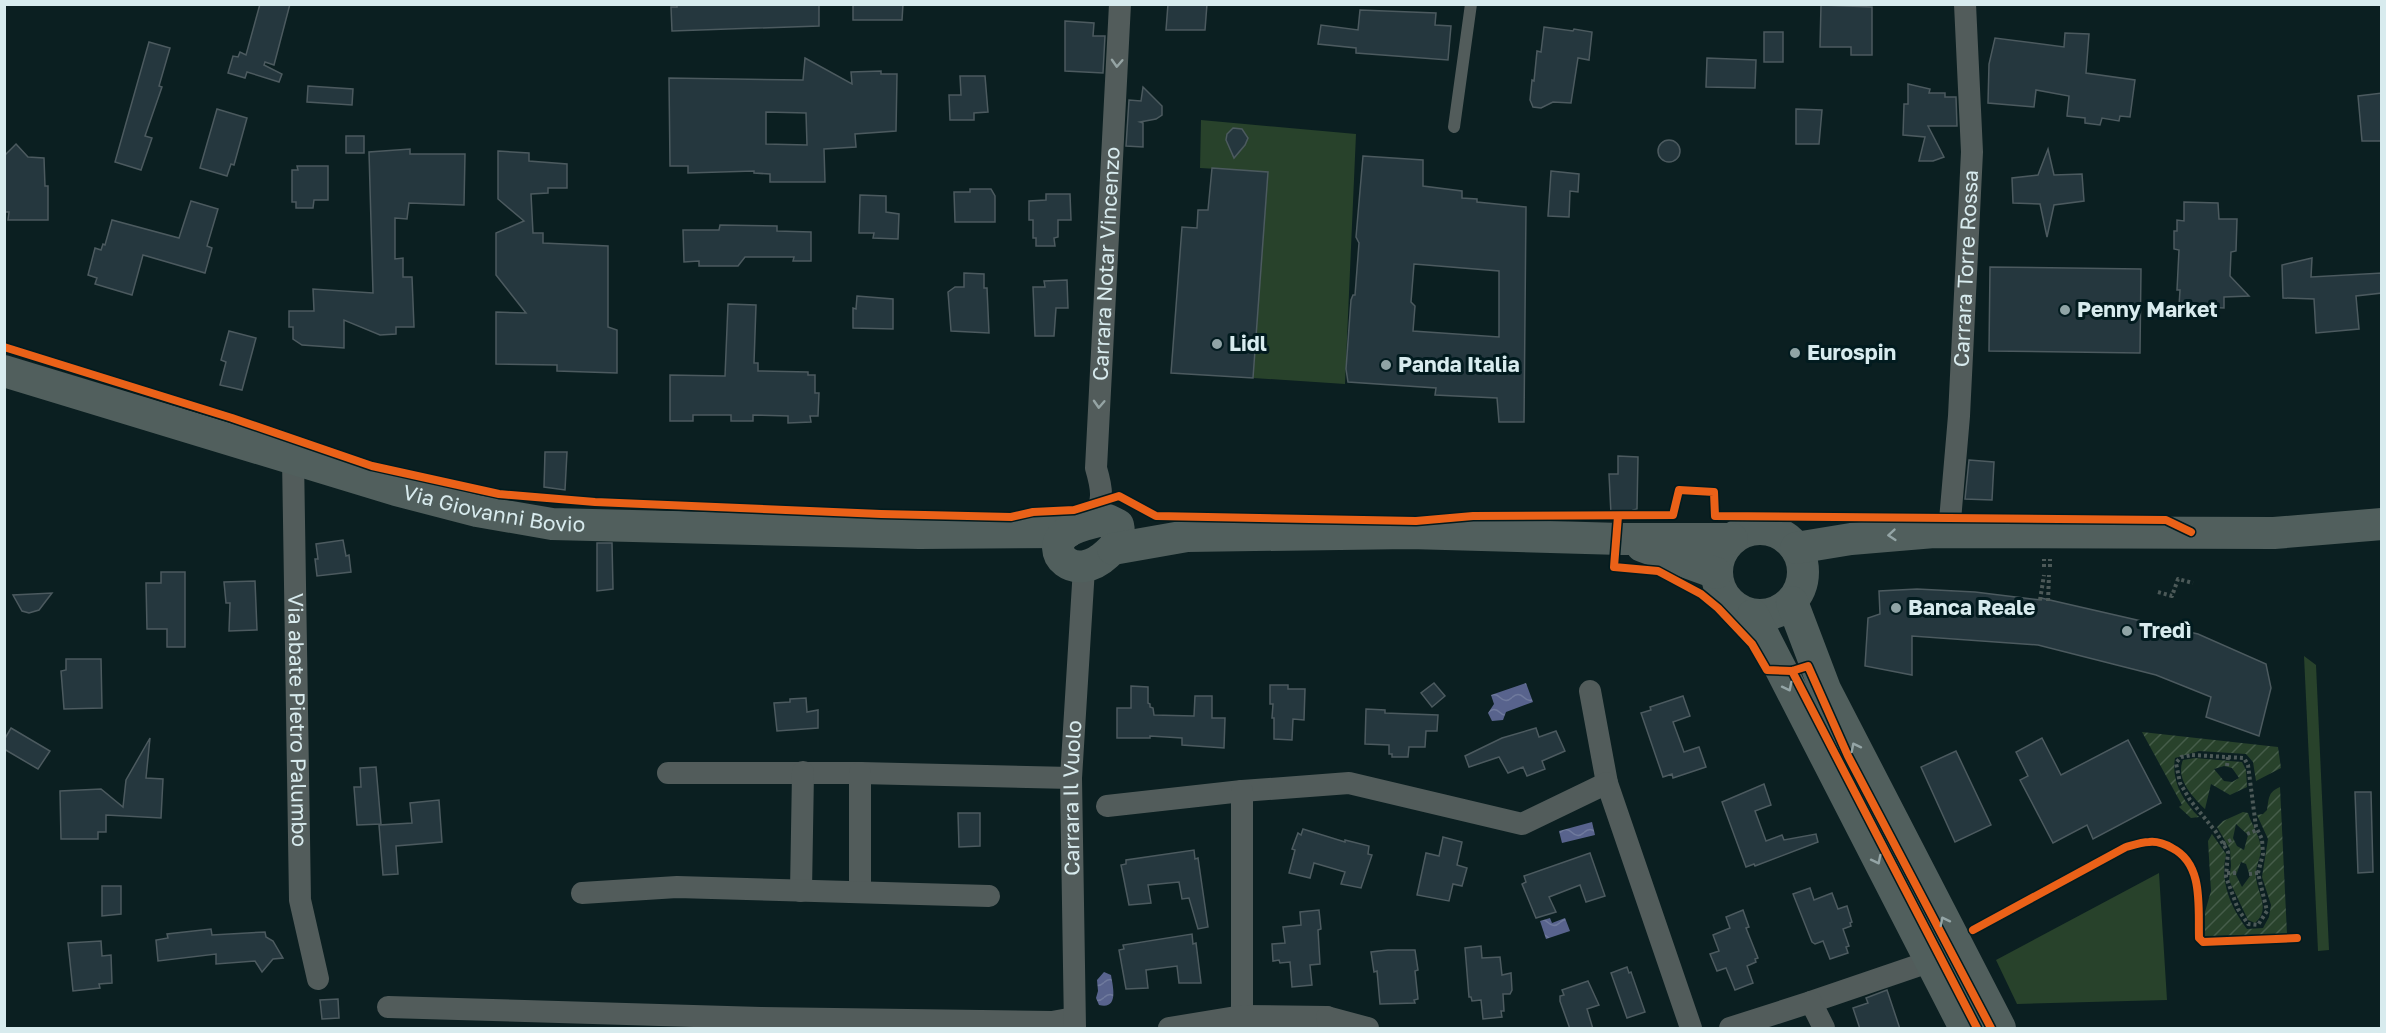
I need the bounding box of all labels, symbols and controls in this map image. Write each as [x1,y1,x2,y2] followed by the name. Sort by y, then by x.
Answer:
[1110,58,1123,67] one-way arrow
[1087,146,1125,381] street label: Carrara Notar Vincenzo
[1947,169,1983,368] street label: Carrara Torre Rossa
[2077,296,2218,322] place label: Penny Market
[2058,303,2072,317] marker: Penny Market
[1229,330,1267,356] place label: Lidl
[1210,337,1224,351] marker: Lidl
[1807,339,1896,365] place label: Eurospin
[1788,346,1802,360] marker: Eurospin
[1398,351,1520,377] place label: Panda Italia
[1379,358,1393,372] marker: Panda Italia
[1093,400,1106,409] one-way arrow
[400,478,586,537] street label: Via Giovanni Bovio
[1888,528,1897,541] one-way arrow
[283,593,313,847] street label: Via abate Pietro Palumbo
[1908,594,2035,620] place label: Banca Reale
[1889,601,1903,615] marker: Banca Reale
[2139,617,2192,643] place label: Tredì
[2120,624,2134,638] marker: Tredì
[1781,680,1792,691] one-way arrow
[1057,719,1087,876] street label: Carrara Il Vuolo
[1851,743,1862,753] one-way arrow
[1870,854,1882,865] one-way arrow
[1940,916,1951,927] one-way arrow

